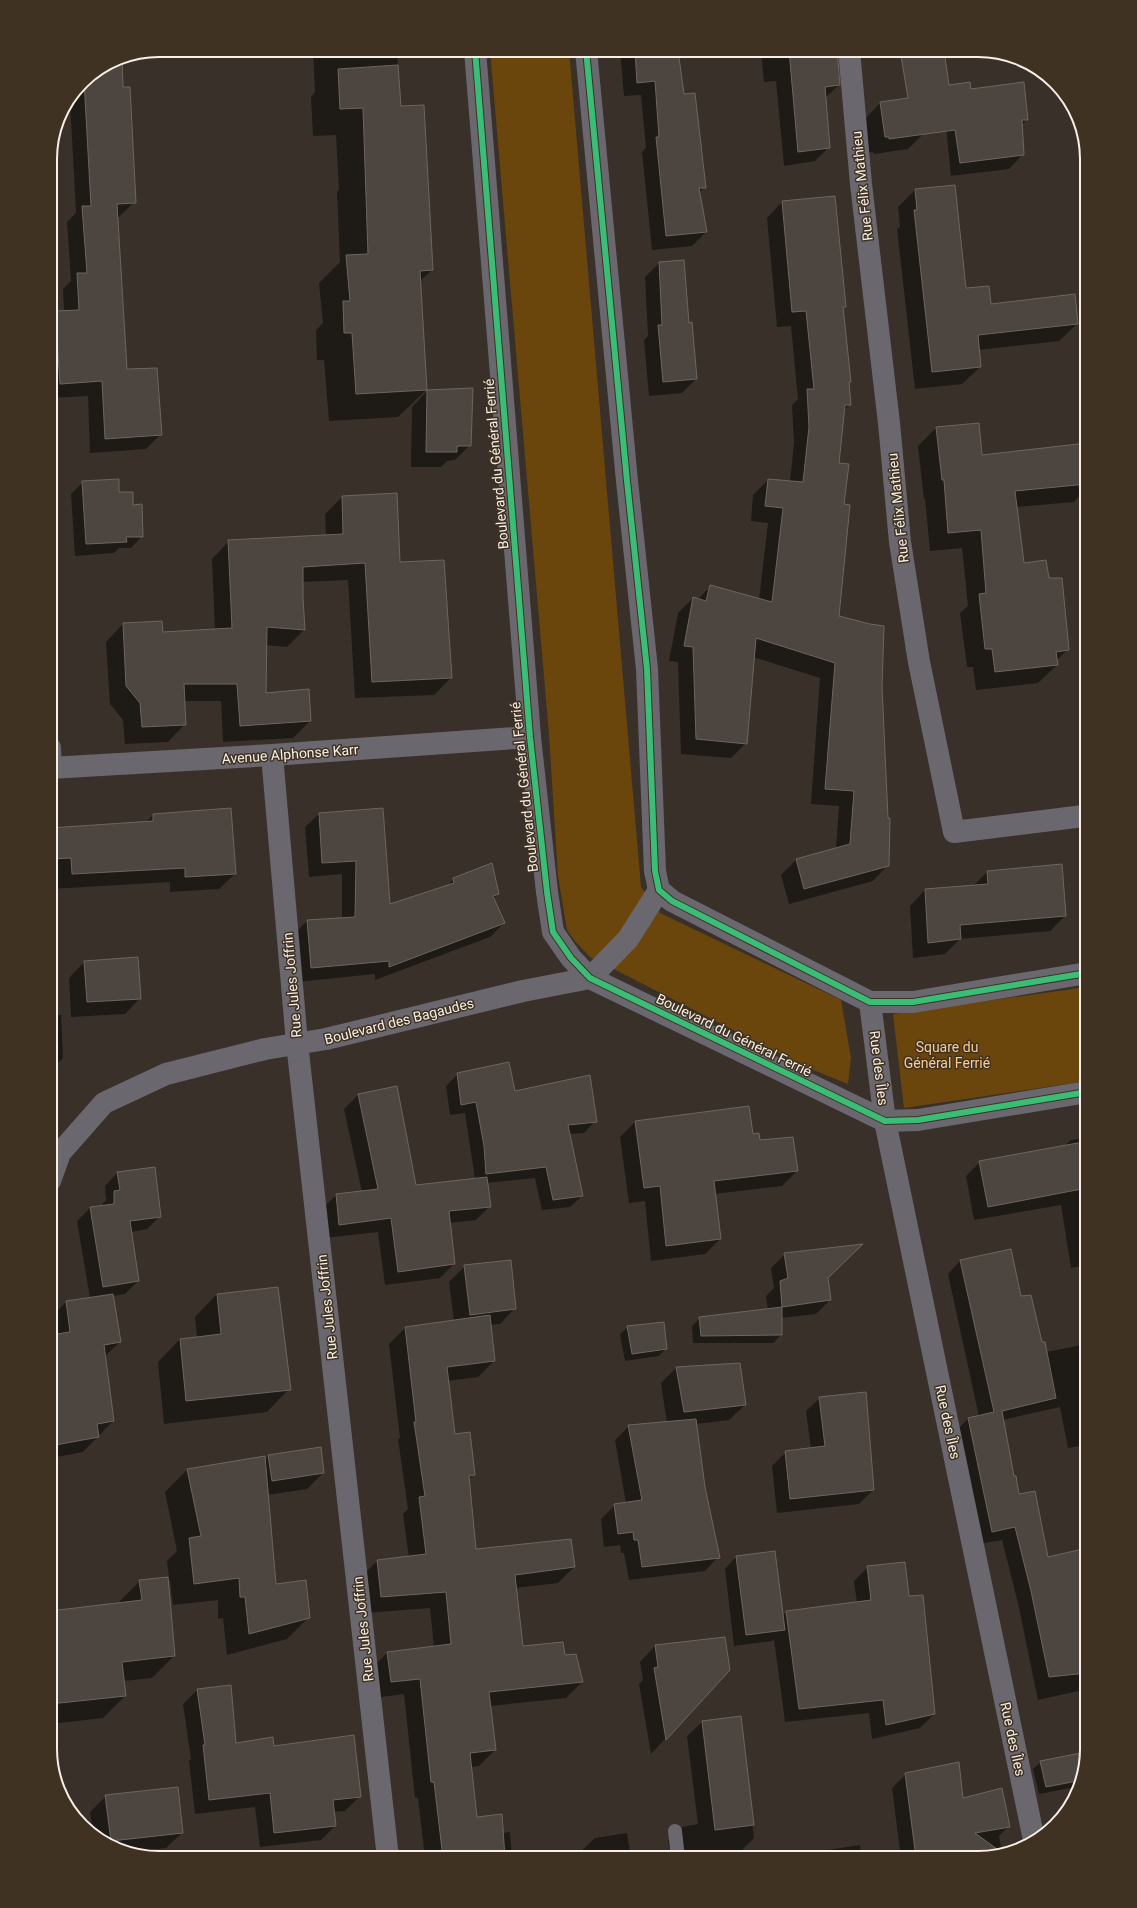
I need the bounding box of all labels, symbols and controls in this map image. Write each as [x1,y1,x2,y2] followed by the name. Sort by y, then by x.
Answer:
[848,130,876,242] street label: Rue Félix Mathieu
[481,378,511,550] street label: Boulevard du Général Ferrié
[884,452,912,564] street label: Rue Félix Mathieu
[507,701,541,873] street label: Boulevard du Général Ferrié
[221,741,359,767] street label: Avenue Alphonse Karr
[279,932,305,1038] street label: Rue Jules Joffrin
[654,990,814,1080] street label: Boulevard du Général Ferrié
[323,995,475,1047] street label: Boulevard des Bagaudes
[866,1030,893,1106] street label: Rue des Îles
[904,1039,990,1071] park label: Square du Général Ferrié
[314,1254,340,1360] street label: Rue Jules Joffrin
[932,1383,965,1460] street label: Rue des Îles
[350,1576,376,1682] street label: Rue Jules Joffrin
[997,1700,1030,1777] street label: Rue des Îles

